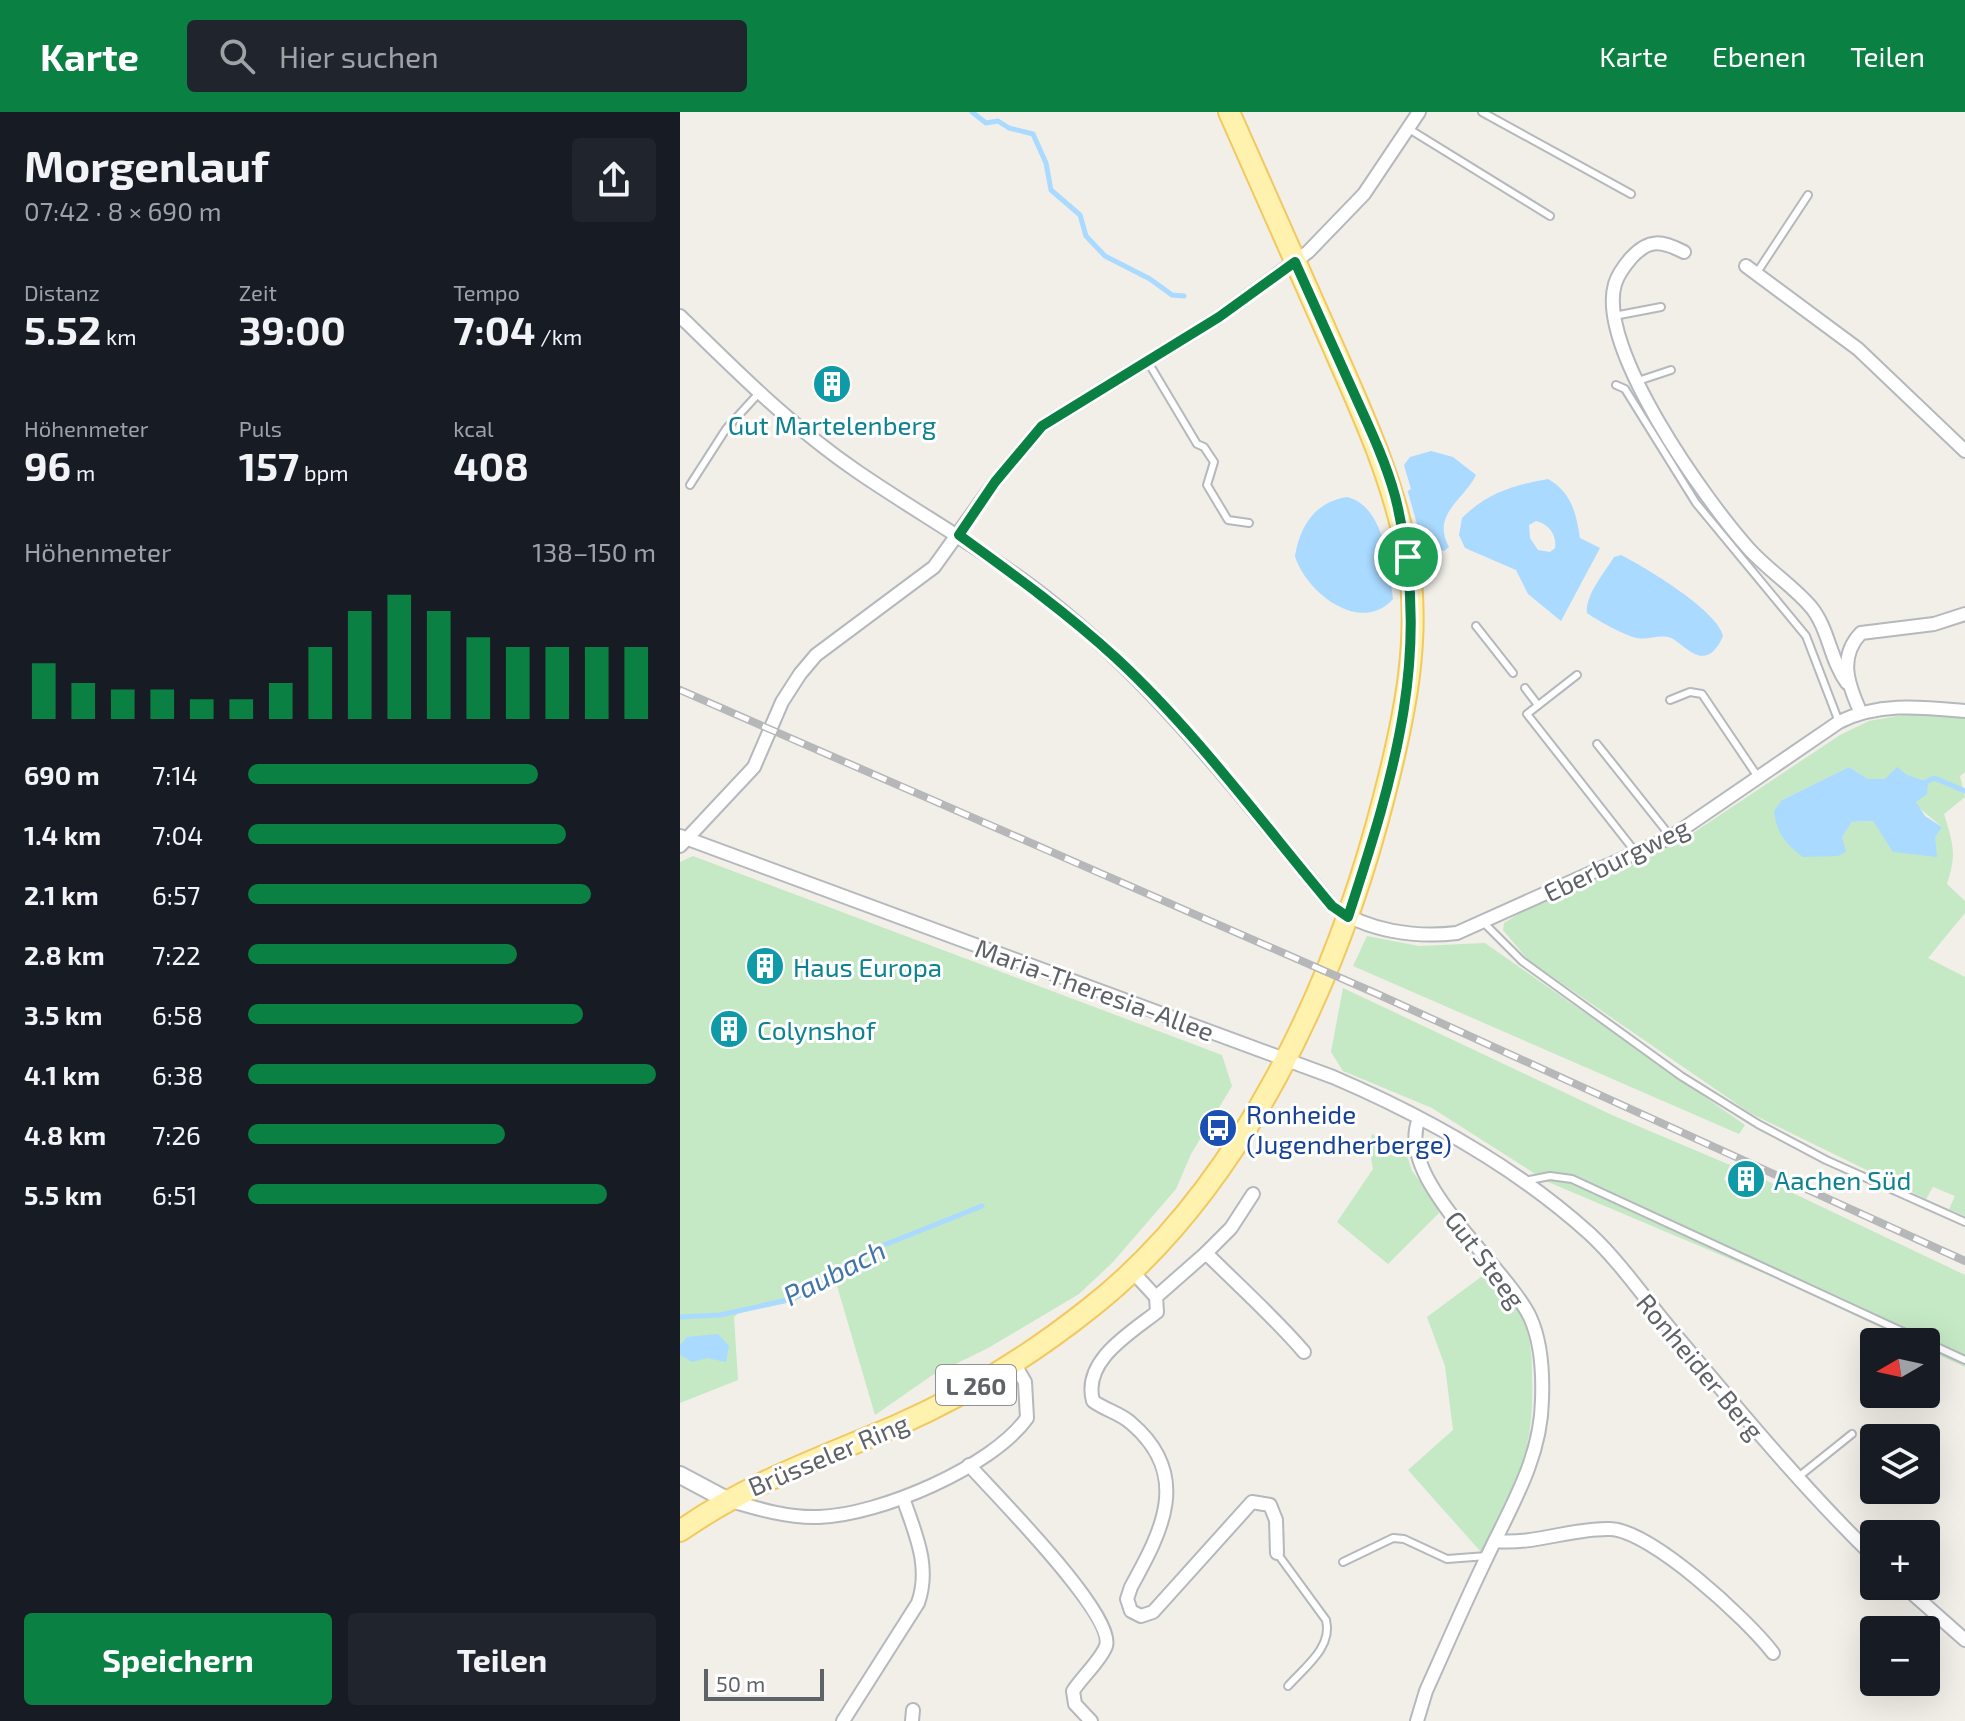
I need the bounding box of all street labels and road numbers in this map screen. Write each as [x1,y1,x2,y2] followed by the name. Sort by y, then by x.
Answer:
[1538,810,1694,908] street label: Eberburgweg
[971,931,1219,1047] street label: Maria-Theresia-Allee
[1439,1204,1533,1314] street label: Gut Steeg
[1631,1287,1771,1445] street label: Ronheider Berg
[936,1365,1016,1405] road number: L 260
[743,1406,913,1502] street label: Brüsseler Ring

